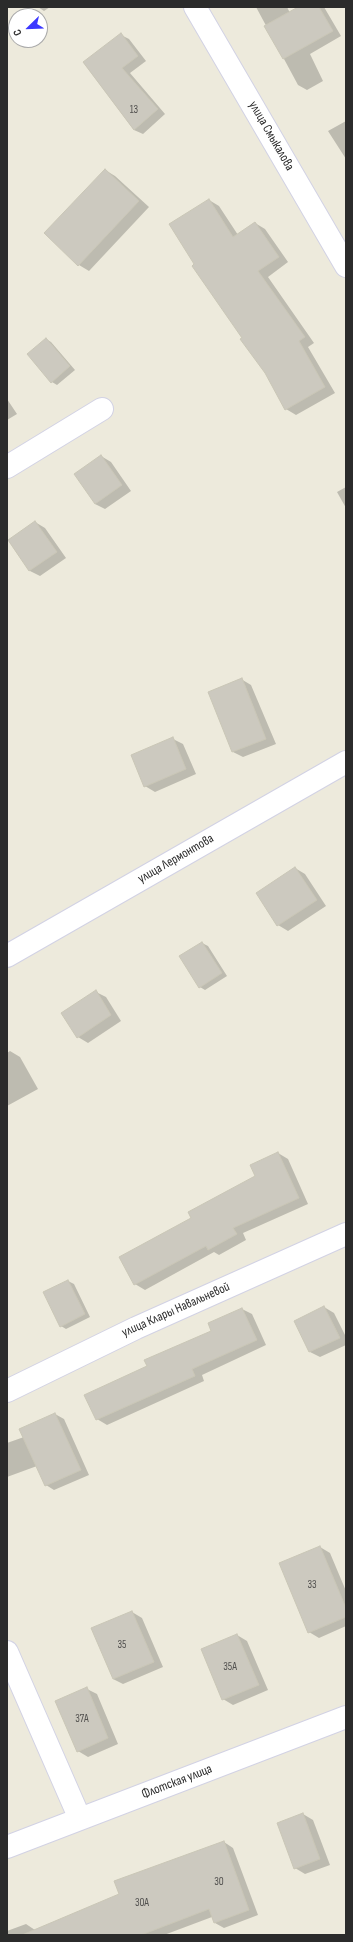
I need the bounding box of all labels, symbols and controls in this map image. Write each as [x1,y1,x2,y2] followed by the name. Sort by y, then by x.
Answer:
[8,8,48,48] north arrow
[10,27,25,38] text: С
[245,98,297,174] street label: улица Смыкалова
[130,103,138,117] house number: 13
[135,831,217,887] street label: улица Лермонтова
[120,1279,232,1341] street label: улица Клары Навальневой
[307,1578,317,1592] house number: 33
[117,1638,127,1652] house number: 35
[223,1660,237,1674] house number: 35А
[75,1712,89,1726] house number: 37А
[140,1761,214,1803] street label: Флотская улица
[214,1875,224,1889] house number: 30
[135,1896,149,1910] house number: 30А

